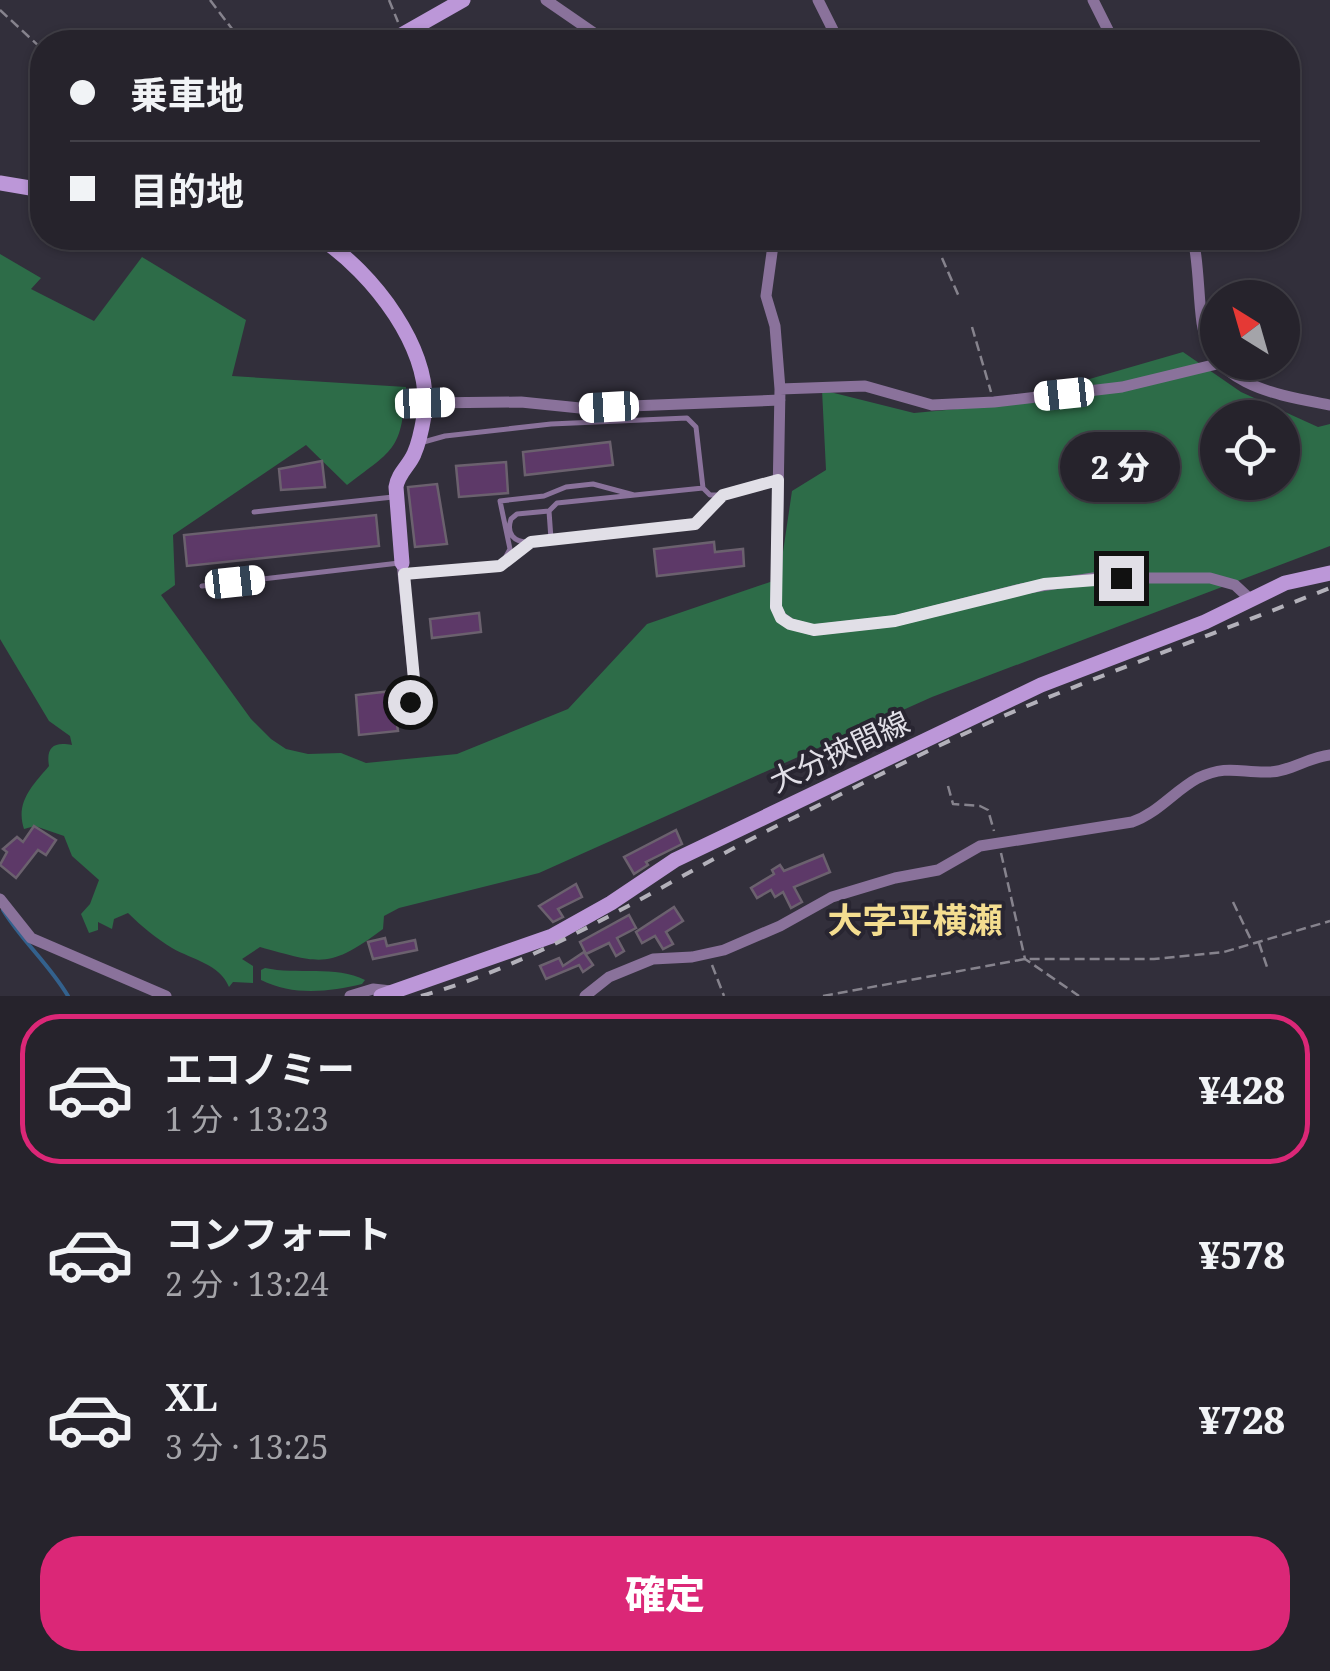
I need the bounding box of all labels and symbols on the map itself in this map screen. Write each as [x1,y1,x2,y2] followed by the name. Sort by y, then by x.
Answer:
[1200,280,1300,380] north arrow
[1033,376,1095,412] car
[394,387,456,419] car
[578,390,640,424] car
[1061,433,1181,503] callout: 2 分
[1099,556,1144,601] route end
[204,564,266,600] car
[388,680,433,725] route start
[762,701,916,801] street label: 大分挾間線
[827,896,1003,943] district label: 大字平横瀬

